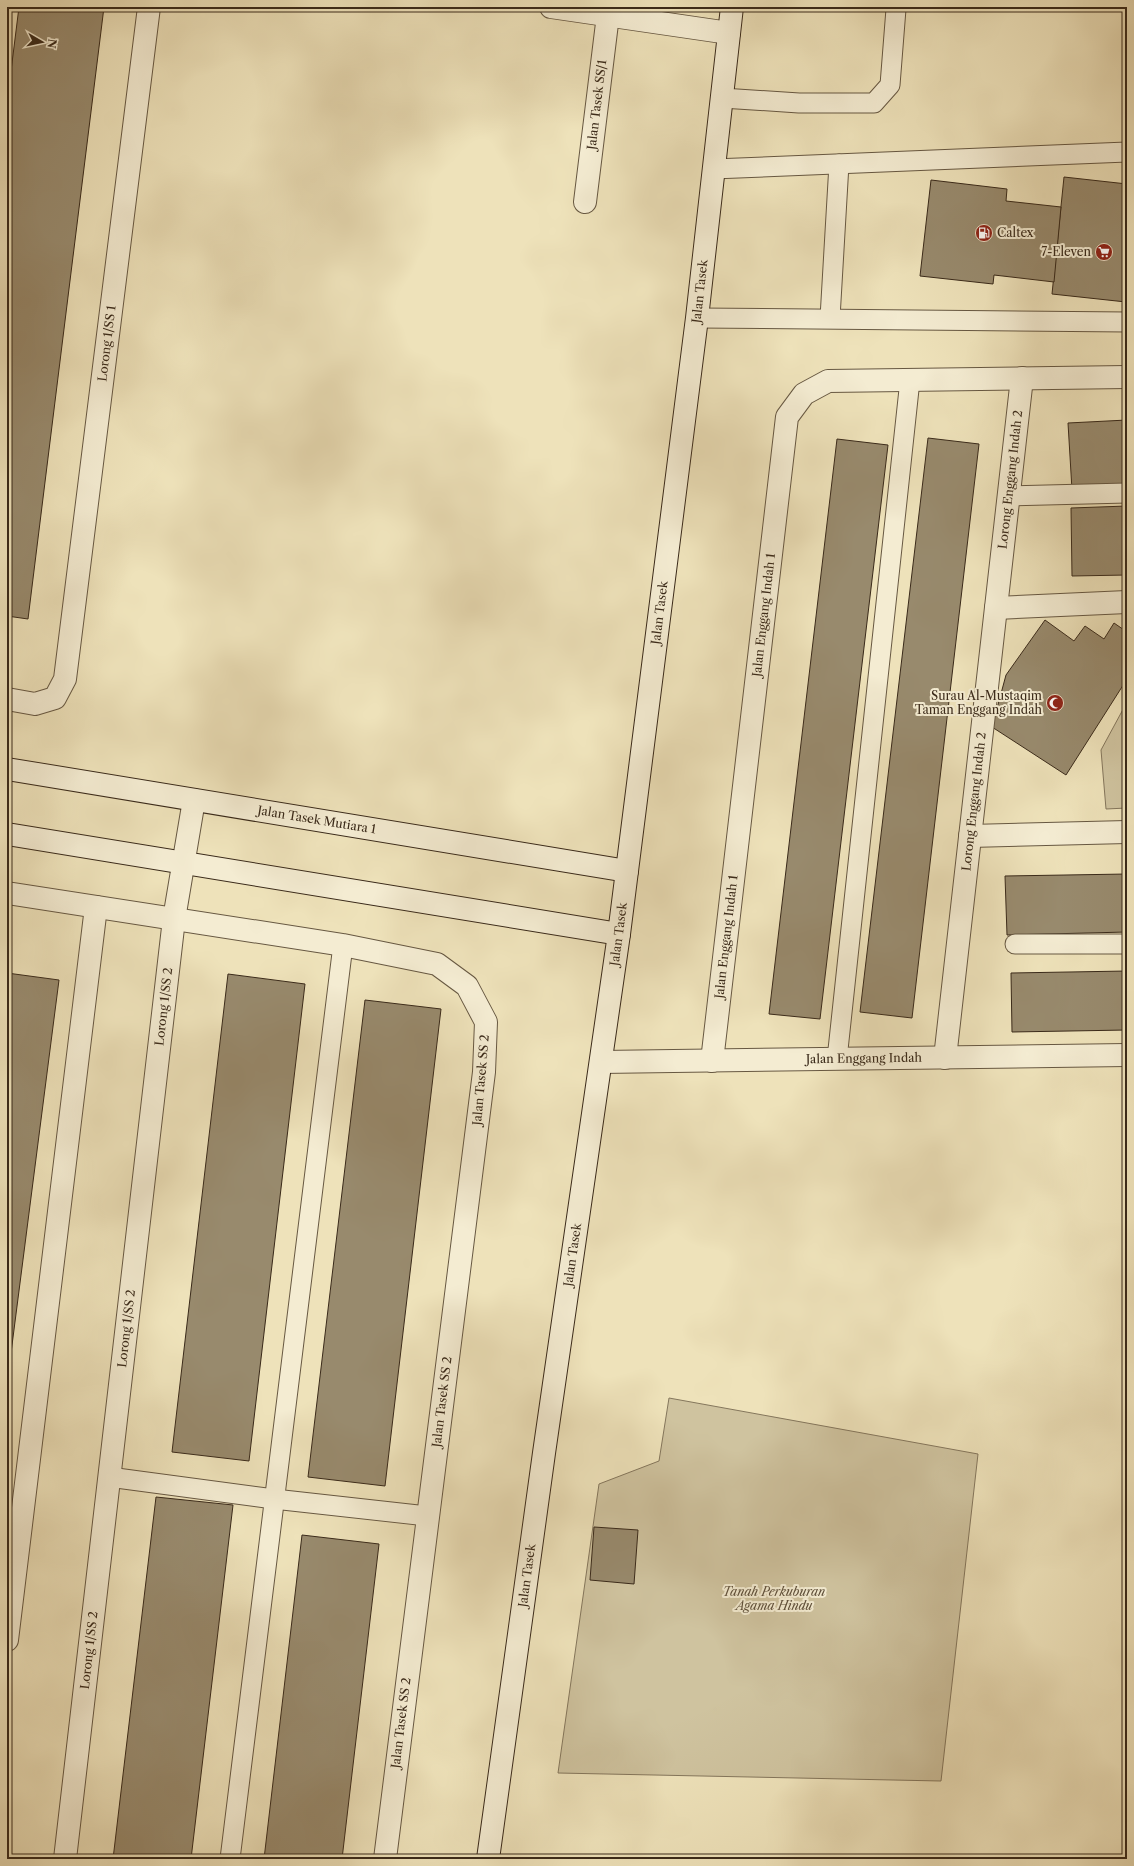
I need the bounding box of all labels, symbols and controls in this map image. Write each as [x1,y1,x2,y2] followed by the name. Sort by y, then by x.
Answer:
[22,22,62,62] north arrow
[44,38,60,50] text: N
[583,59,609,152] street label: Jalan Tasek SS/1
[974,223,994,243] fuel station icon: Caltex
[997,225,1034,240] place label: Caltex
[1094,242,1114,262] supermarket icon: 7-Eleven
[1041,244,1091,259] place label: 7-Eleven
[688,258,711,326] street label: Jalan Tasek
[94,304,119,382] street label: Lorong 1/SS 1
[995,409,1025,550] street label: Lorong Enggang Indah 2
[749,552,778,680] street label: Jalan Enggang Indah 1
[647,579,671,647] street label: Jalan Tasek
[915,688,1042,717] place label: Surau Al-Mustaqim Taman Enggang Indah
[1045,693,1065,713] mosque icon: Surau Al-Mustaqim Taman Enggang Indah
[958,731,989,872] street label: Lorong Enggang Indah 2
[255,802,377,837] street label: Jalan Tasek Mutiara 1
[711,874,741,1001] street label: Jalan Enggang Indah 1
[606,900,630,969] street label: Jalan Tasek
[151,967,175,1046] street label: Lorong 1/SS 2
[469,1034,492,1128] street label: Jalan Tasek SS 2
[804,1050,923,1066] street label: Jalan Enggang Indah
[560,1221,584,1289] street label: Jalan Tasek
[114,1289,138,1368] street label: Lorong 1/SS 2
[428,1356,455,1450] street label: Jalan Tasek SS 2
[515,1542,539,1610] street label: Jalan Tasek
[723,1584,825,1613] park label: Tanah Perkuburan Agama Hindu
[77,1610,101,1690] street label: Lorong 1/SS 2
[387,1677,414,1771] street label: Jalan Tasek SS 2

